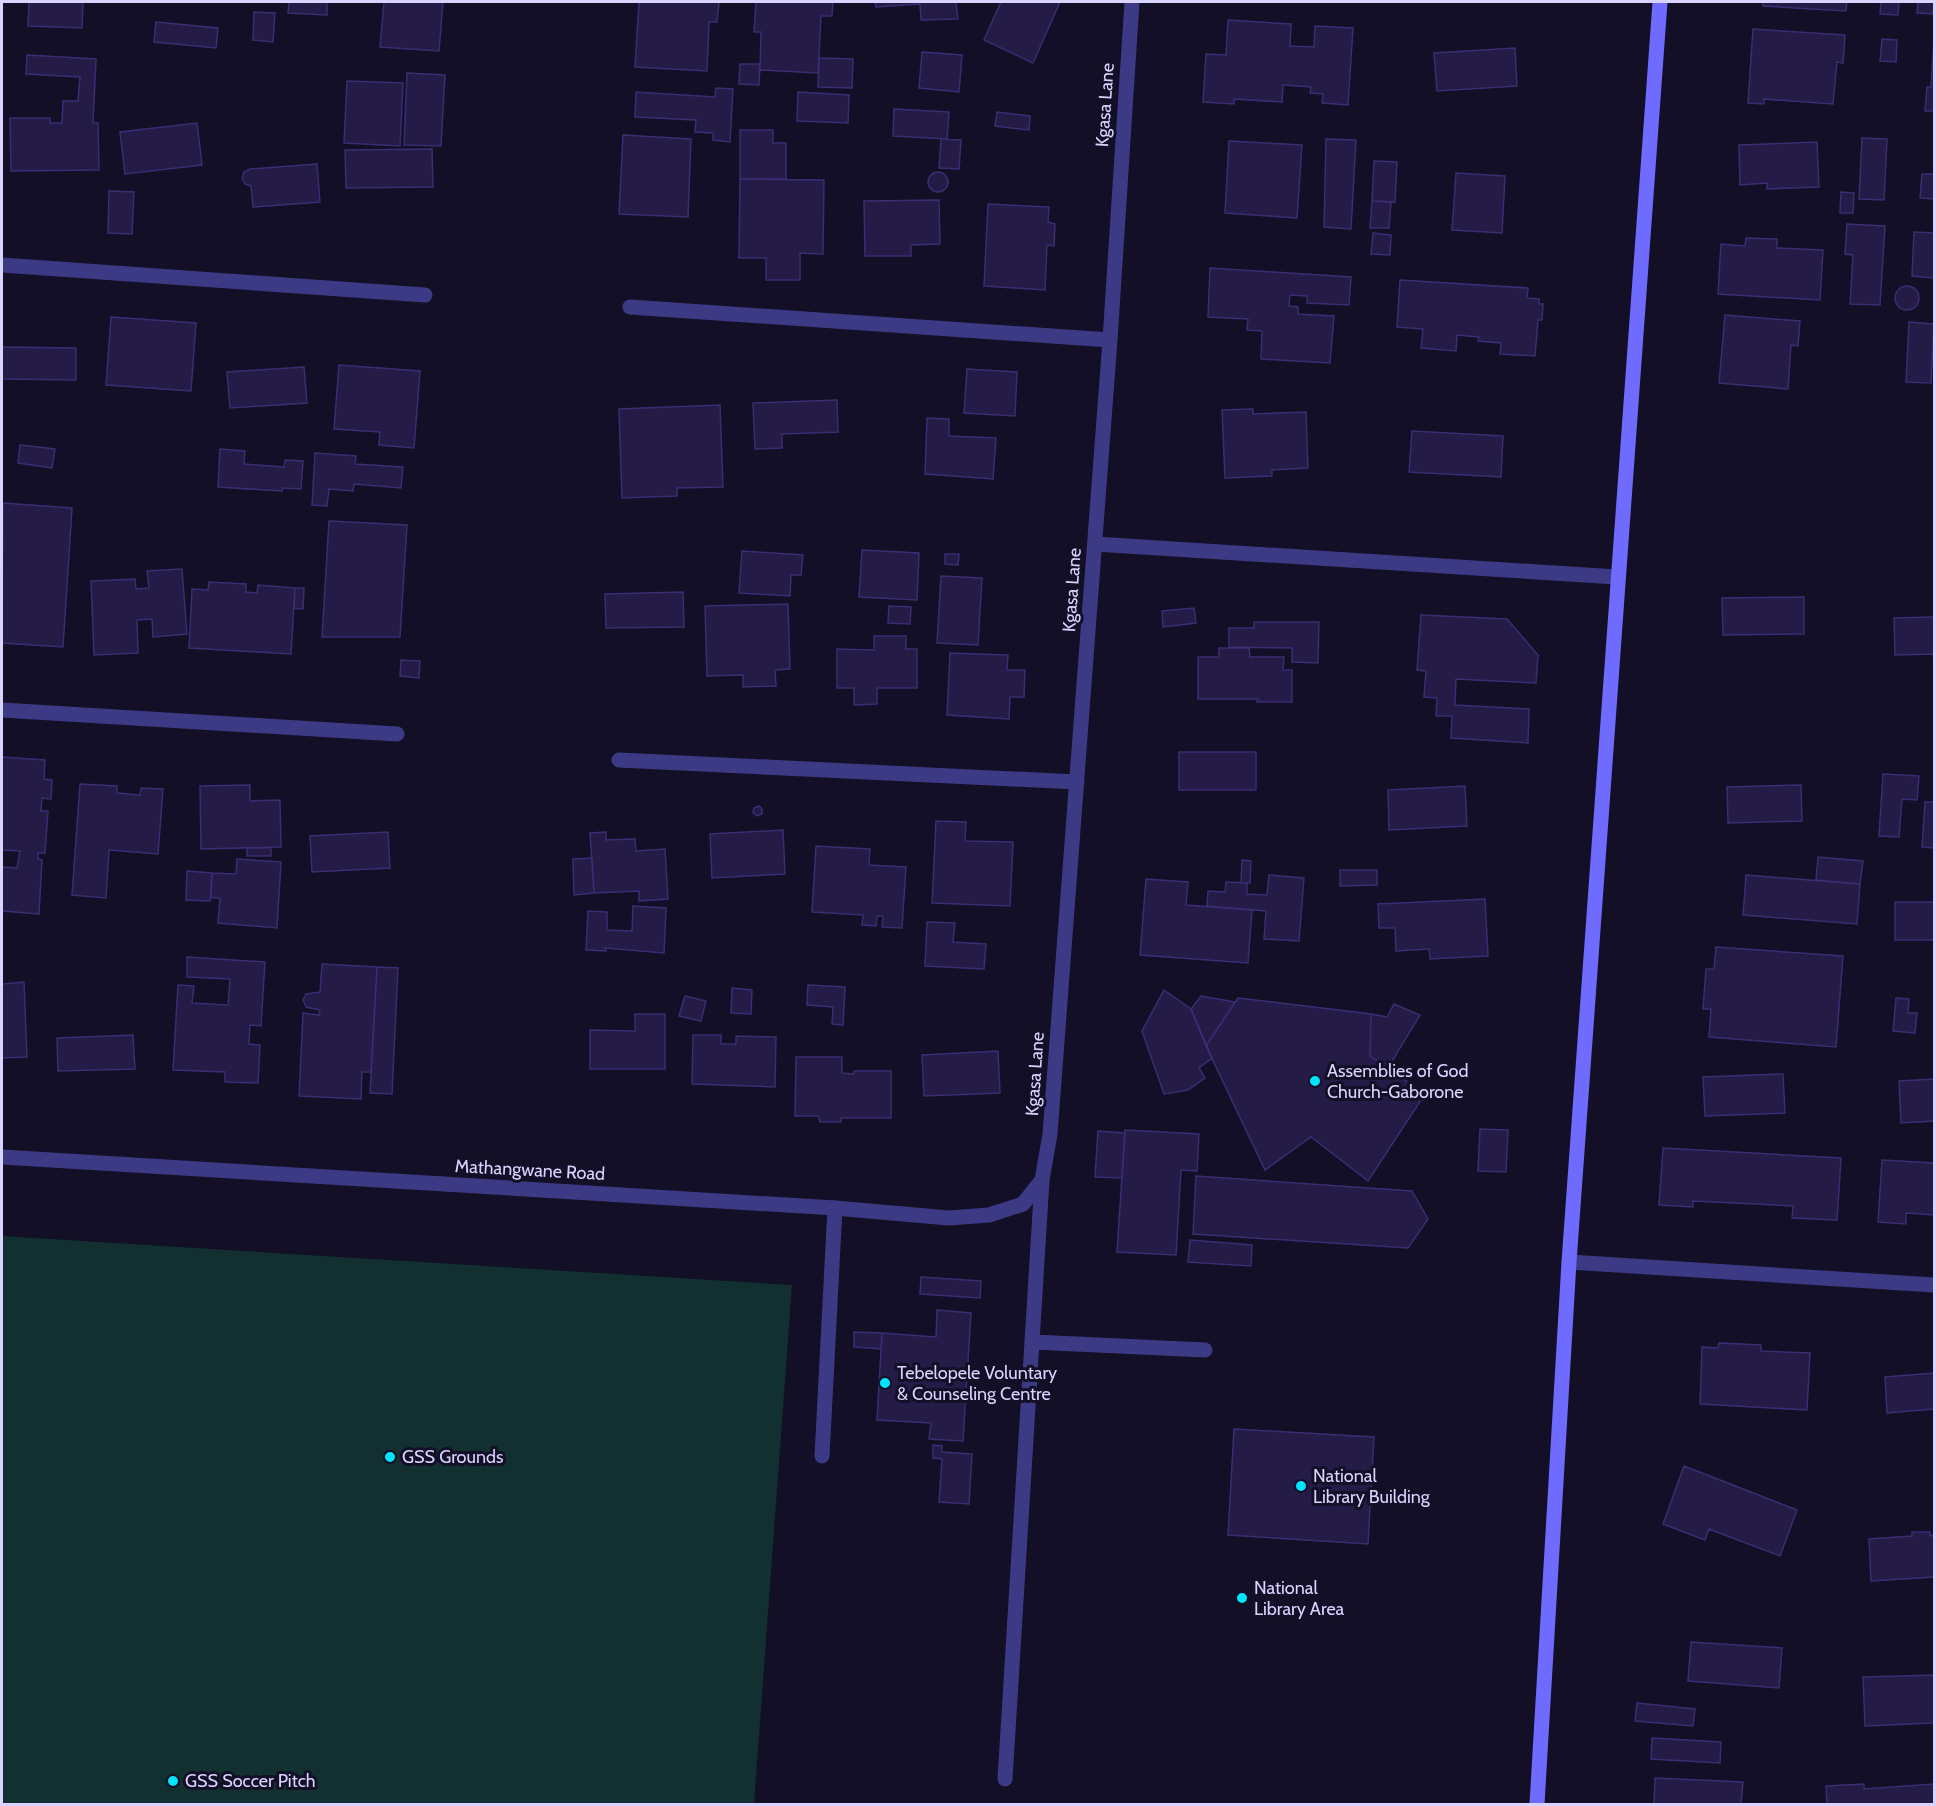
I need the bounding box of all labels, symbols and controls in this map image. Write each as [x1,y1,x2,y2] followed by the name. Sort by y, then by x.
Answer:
[1091,62,1119,148] street label: Kgasa Lane
[1058,547,1086,633] street label: Kgasa Lane
[1021,1031,1049,1117] street label: Kgasa Lane
[1327,1060,1468,1103] place label: Assemblies of God Church-Gaborone
[1308,1074,1322,1088] marker: Assemblies of God Church-Gaborone
[454,1155,606,1185] street label: Mathangwane Road
[897,1362,1057,1405] place label: Tebelopele Voluntary & Counseling Centre
[878,1376,892,1390] marker: Tebelopele Voluntary & Counseling Centre
[402,1446,503,1468] place label: GSS Grounds
[383,1450,397,1464] marker: GSS Grounds
[1313,1465,1431,1508] place label: National Library Building
[1294,1479,1308,1493] marker: National Library Building
[1254,1577,1345,1620] place label: National Library Area
[1235,1591,1249,1605] marker: National Library Area
[185,1770,316,1792] place label: GSS Soccer Pitch
[166,1774,180,1788] marker: GSS Soccer Pitch

